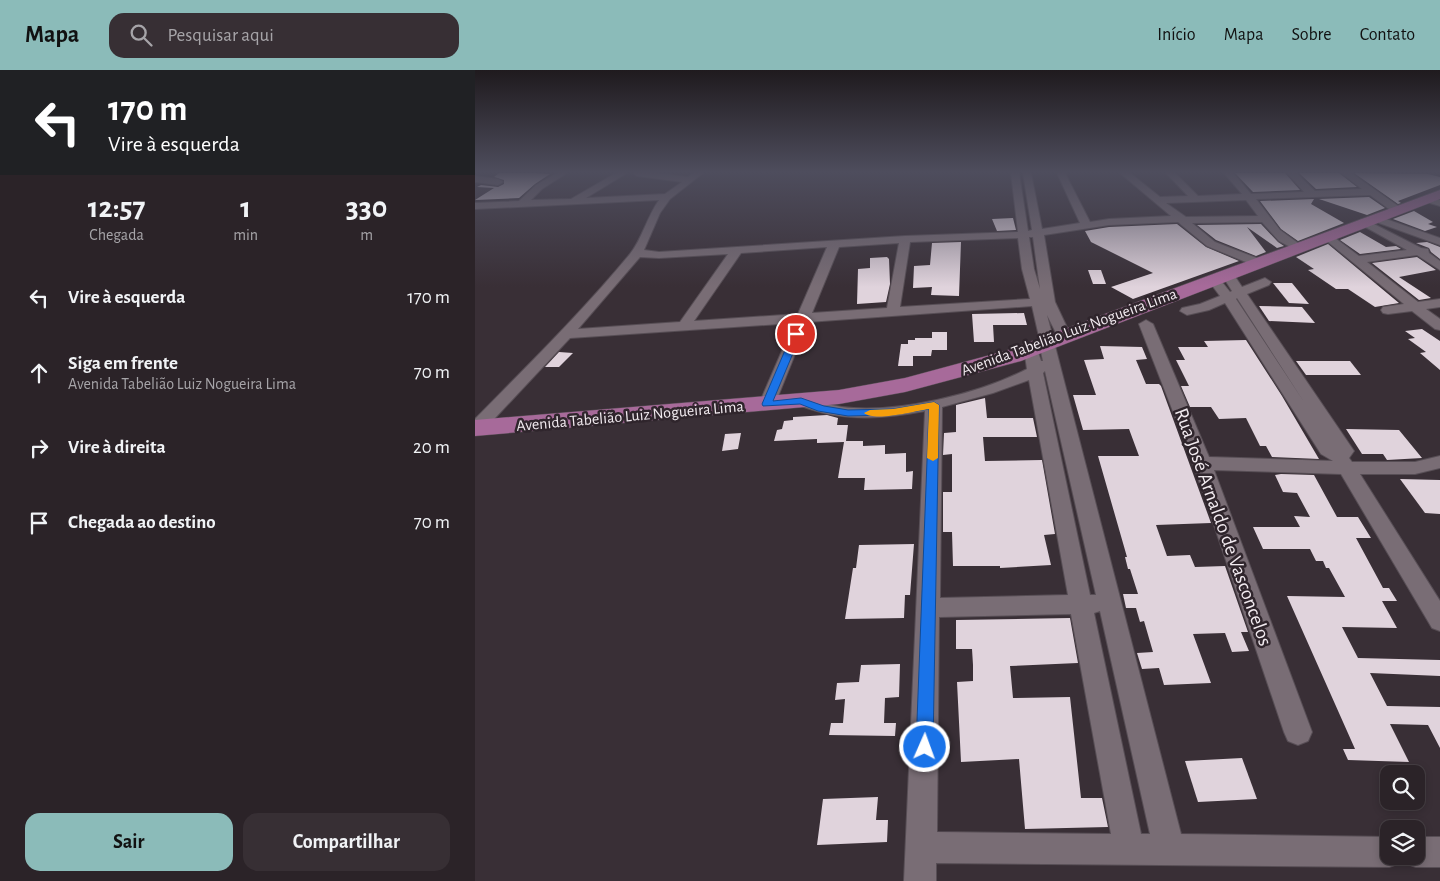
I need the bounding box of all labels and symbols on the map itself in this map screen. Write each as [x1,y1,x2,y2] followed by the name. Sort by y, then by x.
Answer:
[959,285,1179,379] street label: Avenida Tabelião Luiz Nogueira Lima
[775,313,817,355] pin
[516,398,744,434] street label: Avenida Tabelião Luiz Nogueira Lima
[1171,406,1275,648] street label: Rua José Arnaldo de Vasconcelos
[898,720,950,772] position arrow

